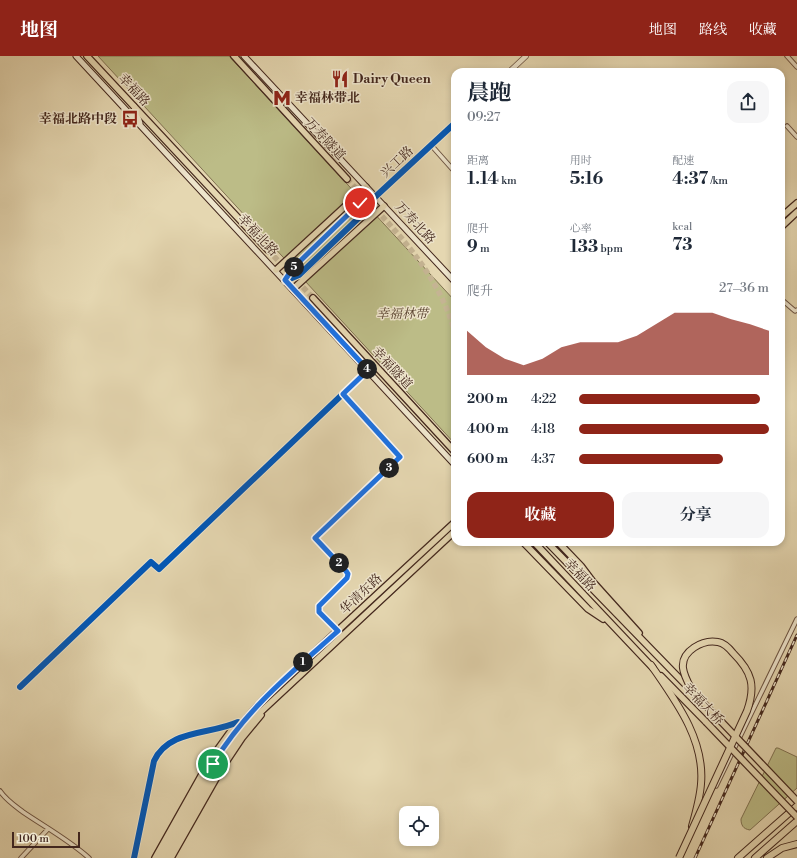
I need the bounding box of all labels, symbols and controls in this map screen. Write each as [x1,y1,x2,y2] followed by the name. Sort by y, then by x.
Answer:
[20,18,58,42] text: 地图
[649,21,677,39] text: 地图
[699,21,727,39] text: 路线
[749,21,777,39] text: 收藏
[330,69,350,89] restaurant icon: Dairy Queen
[115,70,153,110] street label: 幸福路
[353,71,431,87] place label: Dairy Queen
[467,80,511,107] text: 晨跑
[727,81,769,123] button: share
[272,88,292,108] metro station icon: 幸福林带北
[295,90,360,106] place label: 幸福林带北
[120,109,140,129] bus stop icon: 幸福北路中段
[467,109,500,125] text: 09:27
[39,111,117,127] place label: 幸福北路中段
[301,115,349,163] street label: 万寿隧道
[377,143,417,181] street label: 兴工路
[467,154,489,168] text: 距离
[570,154,592,168] text: 用时
[672,154,694,168] text: 配速
[467,168,499,190] text: 1.14
[570,168,603,190] text: 5:16
[672,168,708,190] text: 4:37
[499,174,517,188] text: km
[708,174,728,188] text: /km
[343,186,377,220] pin
[349,192,371,214] icon: check
[391,199,439,247] street label: 万寿北路
[234,211,282,259] street label: 幸福北路
[672,220,692,234] text: kcal
[467,222,489,236] text: 爬升
[570,222,592,236] text: 心率
[672,234,692,256] text: 73
[467,236,478,258] text: 9
[570,236,598,258] text: 133
[478,242,490,256] text: m
[598,242,623,256] text: bpm
[284,257,304,277] pin: 5
[291,260,297,274] text: 5
[719,280,769,296] text: 27–36 m
[467,283,493,299] text: 爬升
[376,306,430,322] park label: 幸福林带
[368,344,416,392] street label: 幸福隧道
[357,359,377,379] pin: 4
[363,362,371,376] text: 4
[467,391,508,407] text: 200 m
[531,391,557,407] text: 4:22
[467,421,509,437] text: 400 m
[531,421,555,437] text: 4:18
[467,451,508,467] text: 600 m
[531,451,555,467] text: 4:37
[379,458,399,478] pin: 3
[386,461,392,475] text: 3
[467,492,614,538] button: 收藏
[622,492,769,538] button: 分享
[329,553,349,573] pin: 2
[561,555,599,595] street label: 幸福路
[336,556,342,570] text: 2
[337,570,385,618] street label: 华清东路
[293,652,313,672] pin: 1
[300,655,306,669] text: 1
[679,680,727,728] street label: 幸福大桥
[196,747,230,781] pin
[202,753,224,775] icon: arrive
[399,806,439,846] map controls
[399,806,439,846] button: locate
[12,830,80,849] scale bar
[18,832,49,846] text: 100 m

